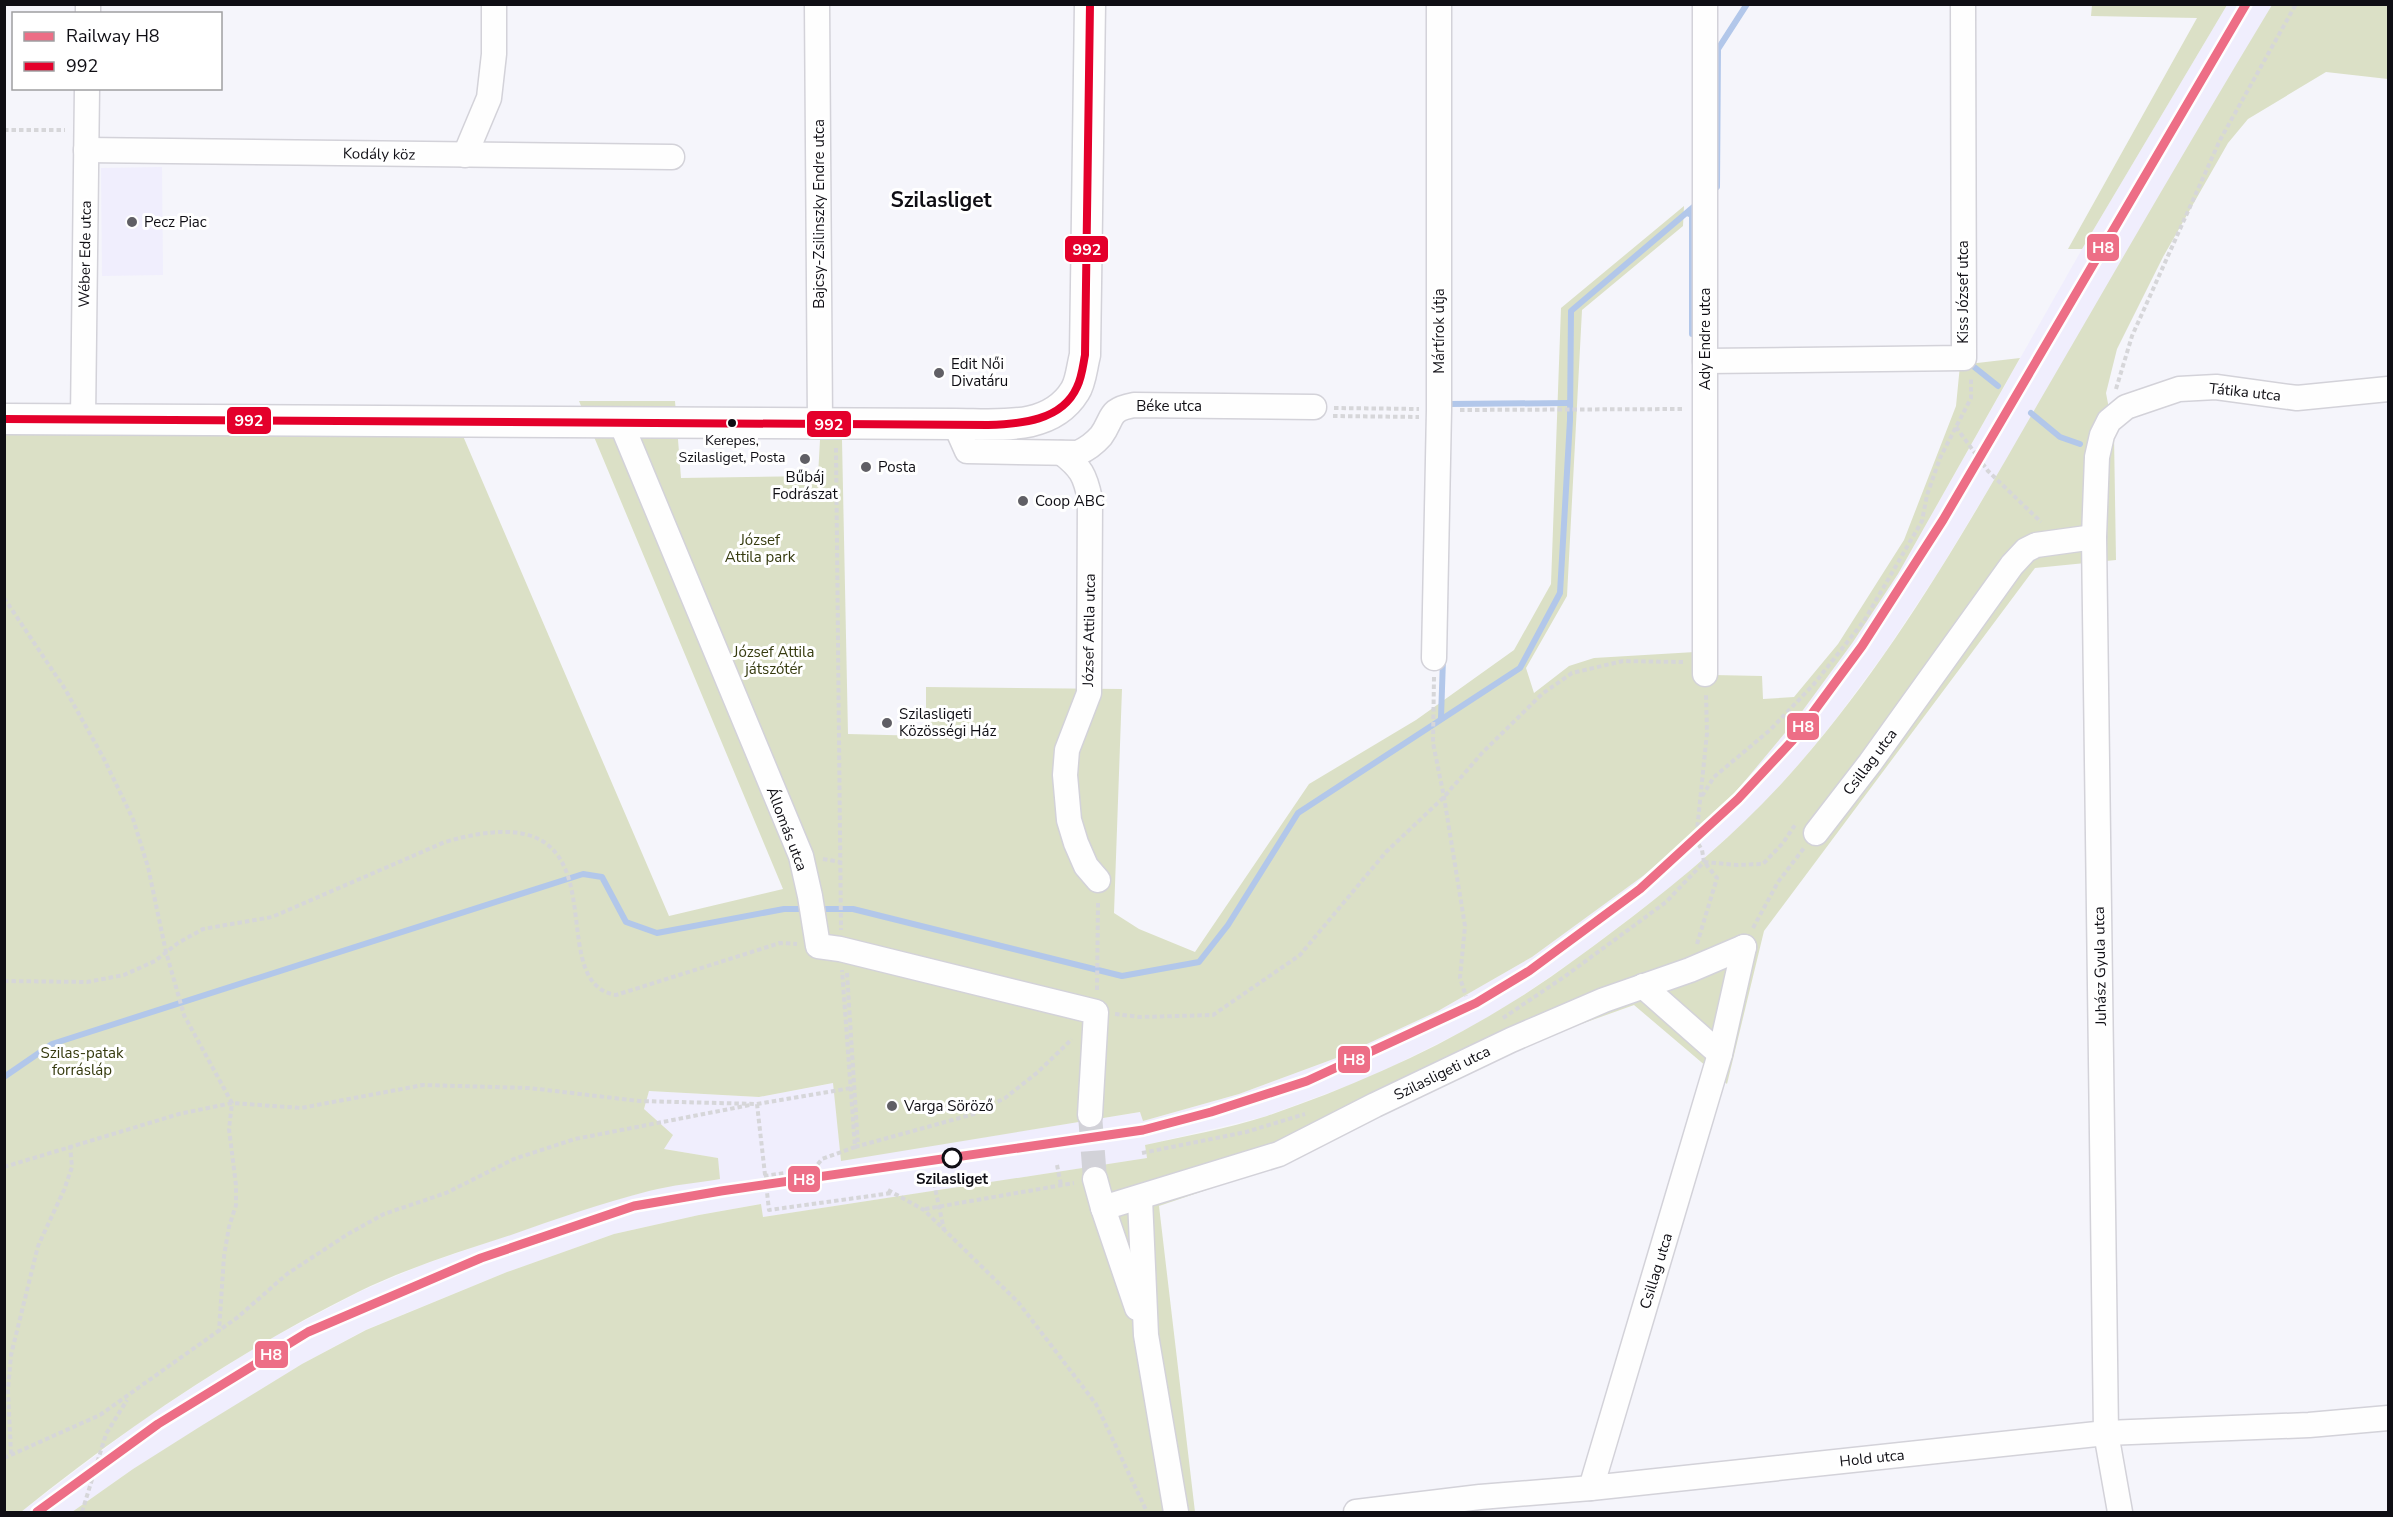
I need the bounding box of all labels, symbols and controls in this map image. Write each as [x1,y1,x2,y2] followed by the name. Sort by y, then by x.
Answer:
[12,12,222,90] legend
[66,24,160,48] text: Railway H8
[66,54,98,78] text: 992
[809,119,829,309] street label: Bajcsy-Zsilinszky Endre utca
[343,143,416,165] street label: Kodály köz
[890,186,992,214] district label: Szilasliget
[74,200,96,308] street label: Wéber Ede utca
[144,212,207,232] place label: Pecz Piac
[125,215,139,229] marker: Pecz Piac
[2086,233,2120,262] line badge: H8
[1064,235,1109,263] line badge: 992
[2092,237,2114,259] text: H8
[1073,239,1101,261] text: 992
[1953,240,1973,344] street label: Kiss József utca
[1429,288,1449,374] street label: Mártírok útja
[1695,288,1715,390] street label: Ady Endre utca
[951,354,1008,391] place label: Edit Női Divatáru
[932,366,946,380] marker: Edit Női Divatáru
[2208,378,2282,406] street label: Tátika utca
[1136,396,1202,416] street label: Béke utca
[226,406,272,435] line badge: 992
[235,410,263,432] text: 992
[806,410,852,438] line badge: 992
[815,414,843,436] text: 992
[726,417,738,429] marker: Kerepes, Szilasliget, Posta
[679,431,785,467] place label: Kerepes, Szilasliget, Posta
[798,452,812,466] marker: Bűbáj Fodrászat
[878,457,916,477] place label: Posta
[859,460,873,474] marker: Posta
[772,467,838,504] place label: Bűbáj Fodrászat
[1035,491,1105,511] place label: Coop ABC
[1016,494,1030,508] marker: Coop ABC
[725,530,796,567] park label: József Attila park
[1078,573,1100,688] street label: József Attila utca
[733,642,814,679] park label: József Attila játszótér
[899,704,996,741] place label: Szilasligeti Közösségi Ház
[1786,712,1820,741] line badge: H8
[880,716,894,730] marker: Szilasligeti Közösségi Ház
[1792,716,1814,738] text: H8
[1838,725,1902,799] street label: Csillag utca
[762,784,812,874] street label: Állomás utca
[2089,906,2111,1027] street label: Juhász Gyula utca
[1390,1041,1494,1105] street label: Szilasligeti utca
[40,1043,124,1080] park label: Szilas-patak forrásláp
[1337,1045,1371,1074] line badge: H8
[1343,1049,1365,1071] text: H8
[903,1096,994,1116] place label: Varga Söröző
[885,1099,899,1113] marker: Varga Söröző
[942,1148,962,1168] marker: Szilasliget
[787,1165,821,1193] line badge: H8
[793,1169,815,1191] text: H8
[916,1169,988,1189] place label: Szilasliget
[1635,1231,1677,1311] street label: Csillag utca
[254,1340,289,1369] line badge: H8
[260,1344,282,1366] text: H8
[1839,1445,1905,1471] street label: Hold utca

